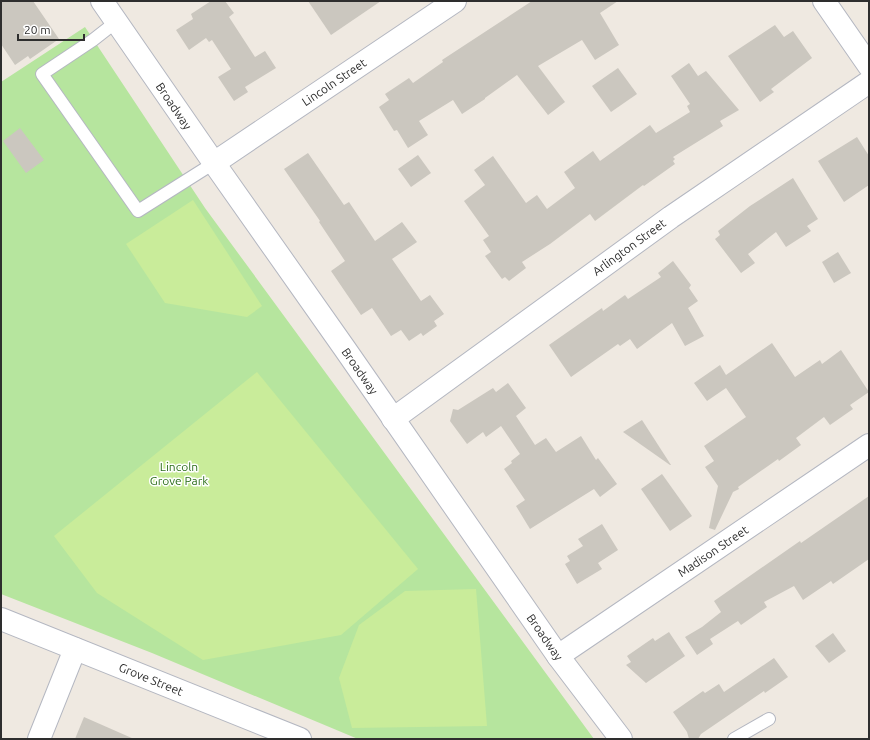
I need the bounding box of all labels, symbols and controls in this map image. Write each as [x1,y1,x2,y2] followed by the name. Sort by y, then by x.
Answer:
[18,16,84,42] scale bar
[24,23,51,36] text: 20 m
[299,56,369,108] street label: Lincoln Street
[154,80,194,132] street label: Broadway
[590,216,668,278] street label: Arlington Street
[339,345,381,397] street label: Broadway
[150,460,208,487] park label: Lincoln Grove Park
[675,523,751,579] street label: Madison Street
[524,611,566,663] street label: Broadway
[117,660,185,698] street label: Grove Street

